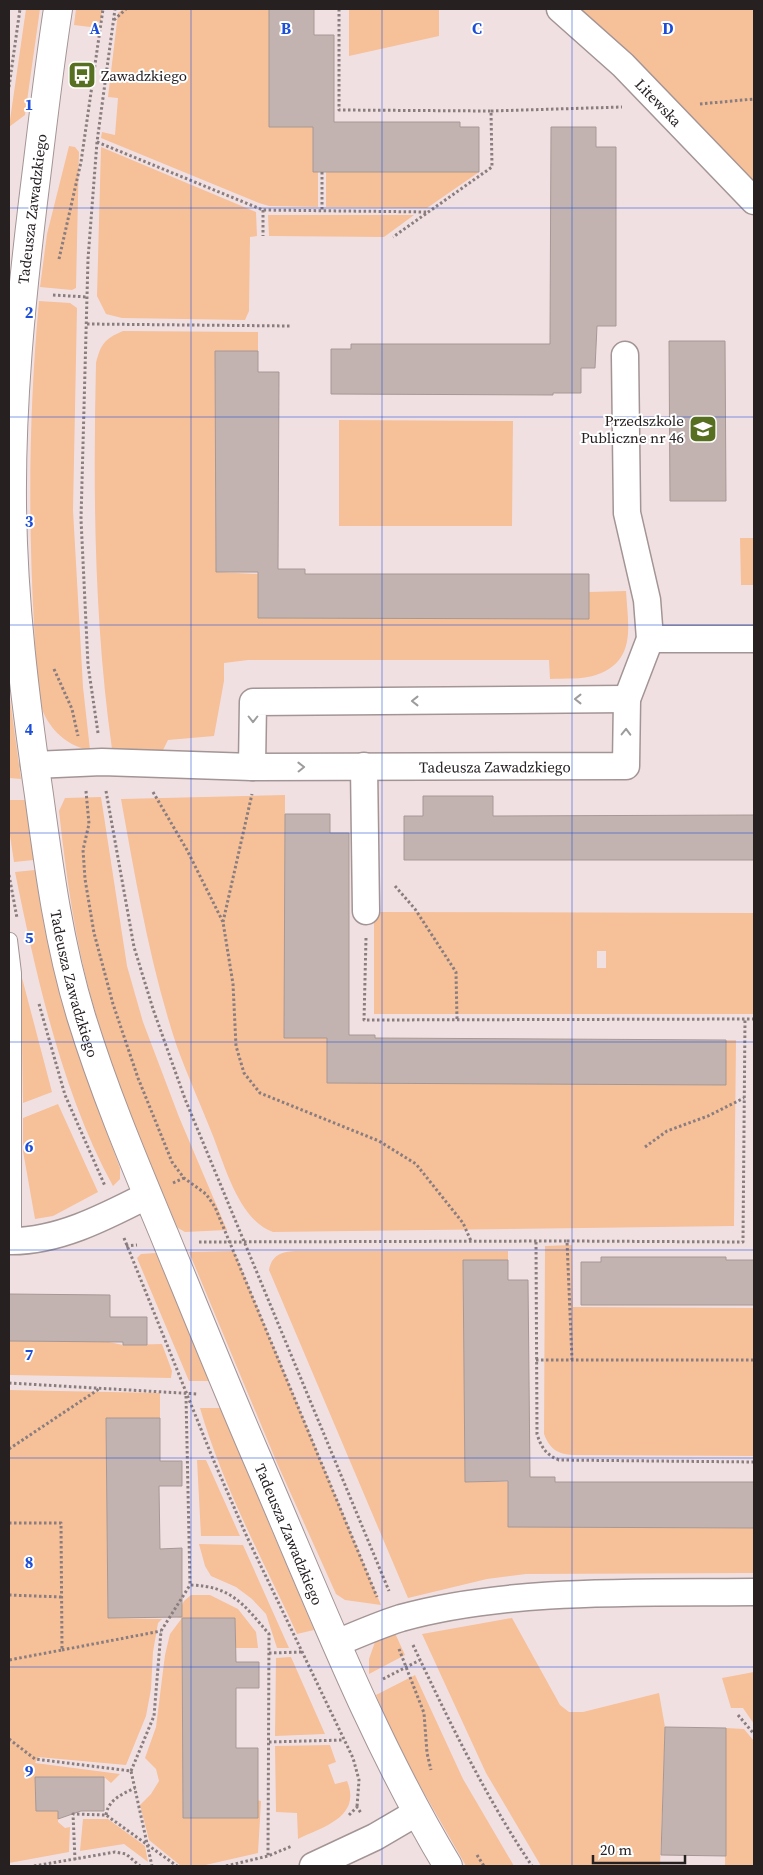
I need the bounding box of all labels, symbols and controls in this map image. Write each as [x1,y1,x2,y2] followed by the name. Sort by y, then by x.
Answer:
[90,17,101,39] text: A
[281,17,292,39] text: B
[472,17,482,39] text: C
[662,17,674,39] text: D
[67,60,97,90] bus stop icon: Zawadzkiego
[101,65,187,86] place label: Zawadzkiego
[631,74,687,131] street label: Litewska
[25,93,33,115] text: 1
[12,133,52,285] street label: Tadeusza Zawadzkiego
[25,301,34,323] text: 2
[581,410,684,448] place label: Przedszkole Publiczne nr 46
[688,414,718,444] school or university icon: Przedszkole Publiczne nr 46
[25,510,34,532] text: 3
[574,694,582,704] one-way arrow
[411,696,419,706] one-way arrow
[248,716,258,724] one-way arrow
[25,718,34,740] text: 4
[621,728,631,736] one-way arrow
[419,756,571,777] street label: Tadeusza Zawadzkiego
[298,762,305,772] one-way arrow
[46,908,104,1060] street label: Tadeusza Zawadzkiego
[25,926,34,948] text: 5
[25,1135,34,1157] text: 6
[25,1343,34,1365] text: 7
[250,1460,329,1608] street label: Tadeusza Zawadzkiego
[25,1551,33,1573] text: 8
[25,1760,34,1782] text: 9
[593,1832,686,1864] scale bar
[600,1839,632,1860] text: 20 m

